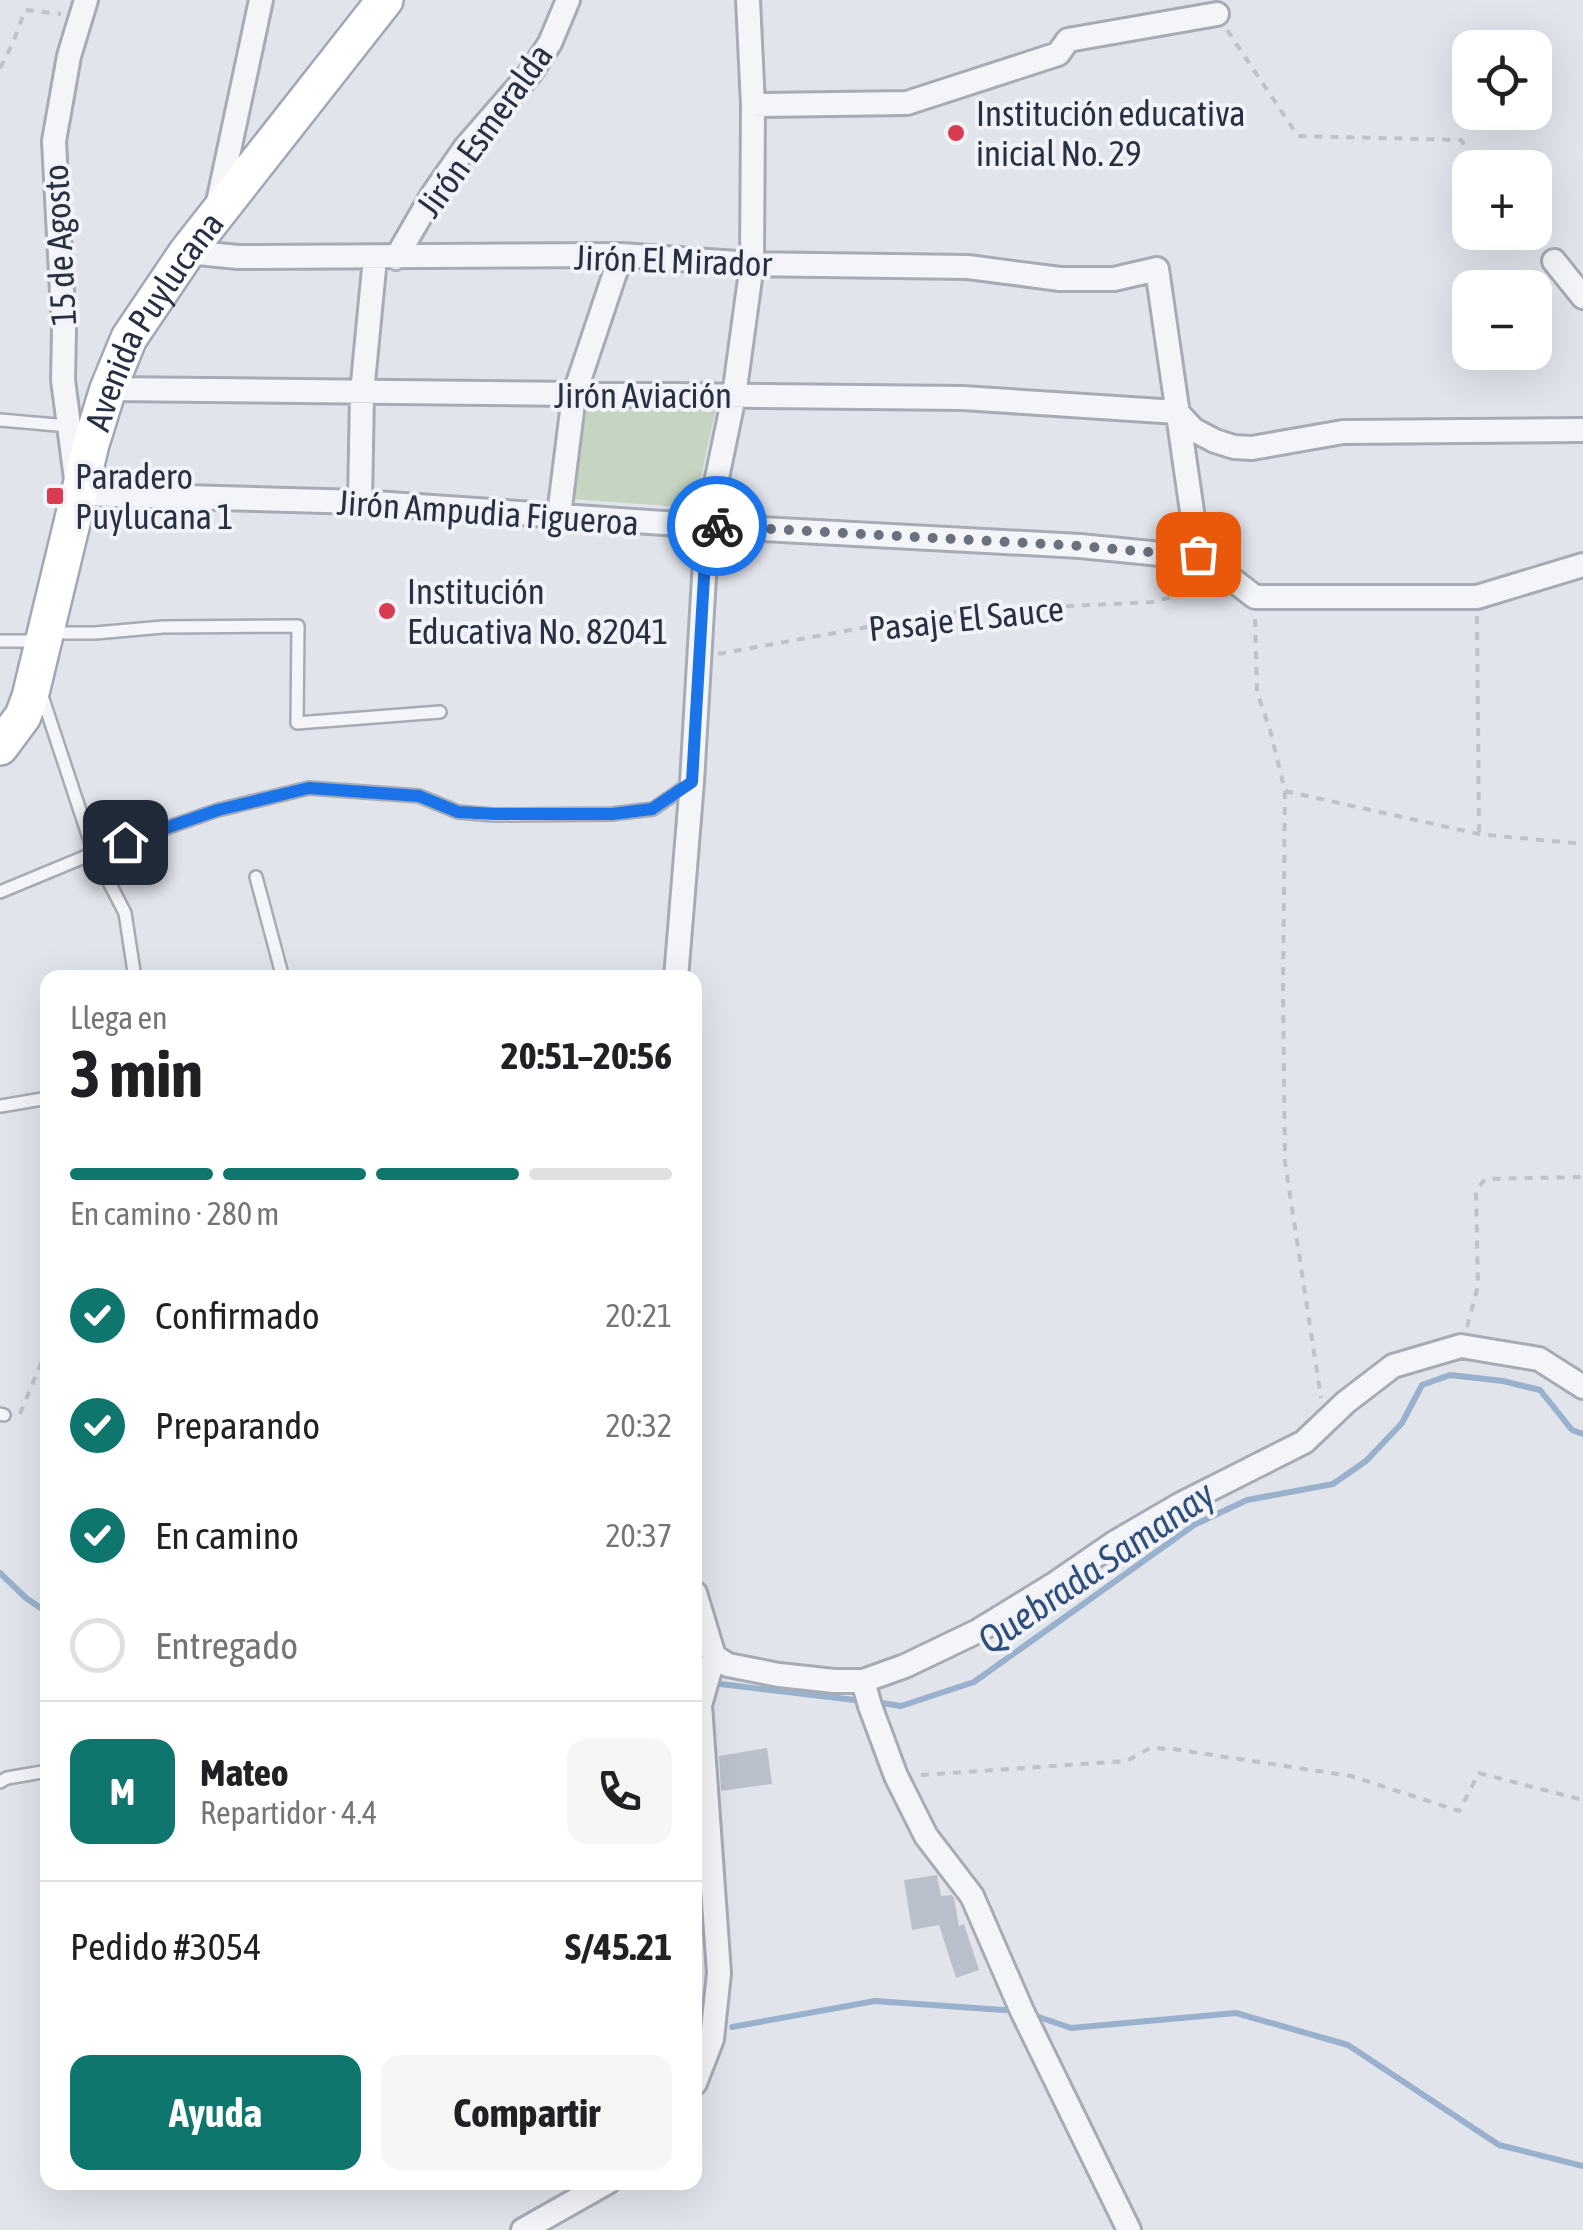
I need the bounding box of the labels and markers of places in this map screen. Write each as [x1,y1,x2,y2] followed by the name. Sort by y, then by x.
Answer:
[976,93,1246,173] place label: Institución educativa inicial No. 29
[945,122,967,144] marker: Institución educativa inicial No. 29
[75,456,233,536] place label: Paradero Puylucana 1
[44,485,66,507] marker: Paradero Puylucana 1
[1156,512,1241,597] pin
[407,571,668,651] place label: Institución Educativa No. 82041
[376,600,398,622] marker: Institución Educativa No. 82041
[83,800,168,885] pin

